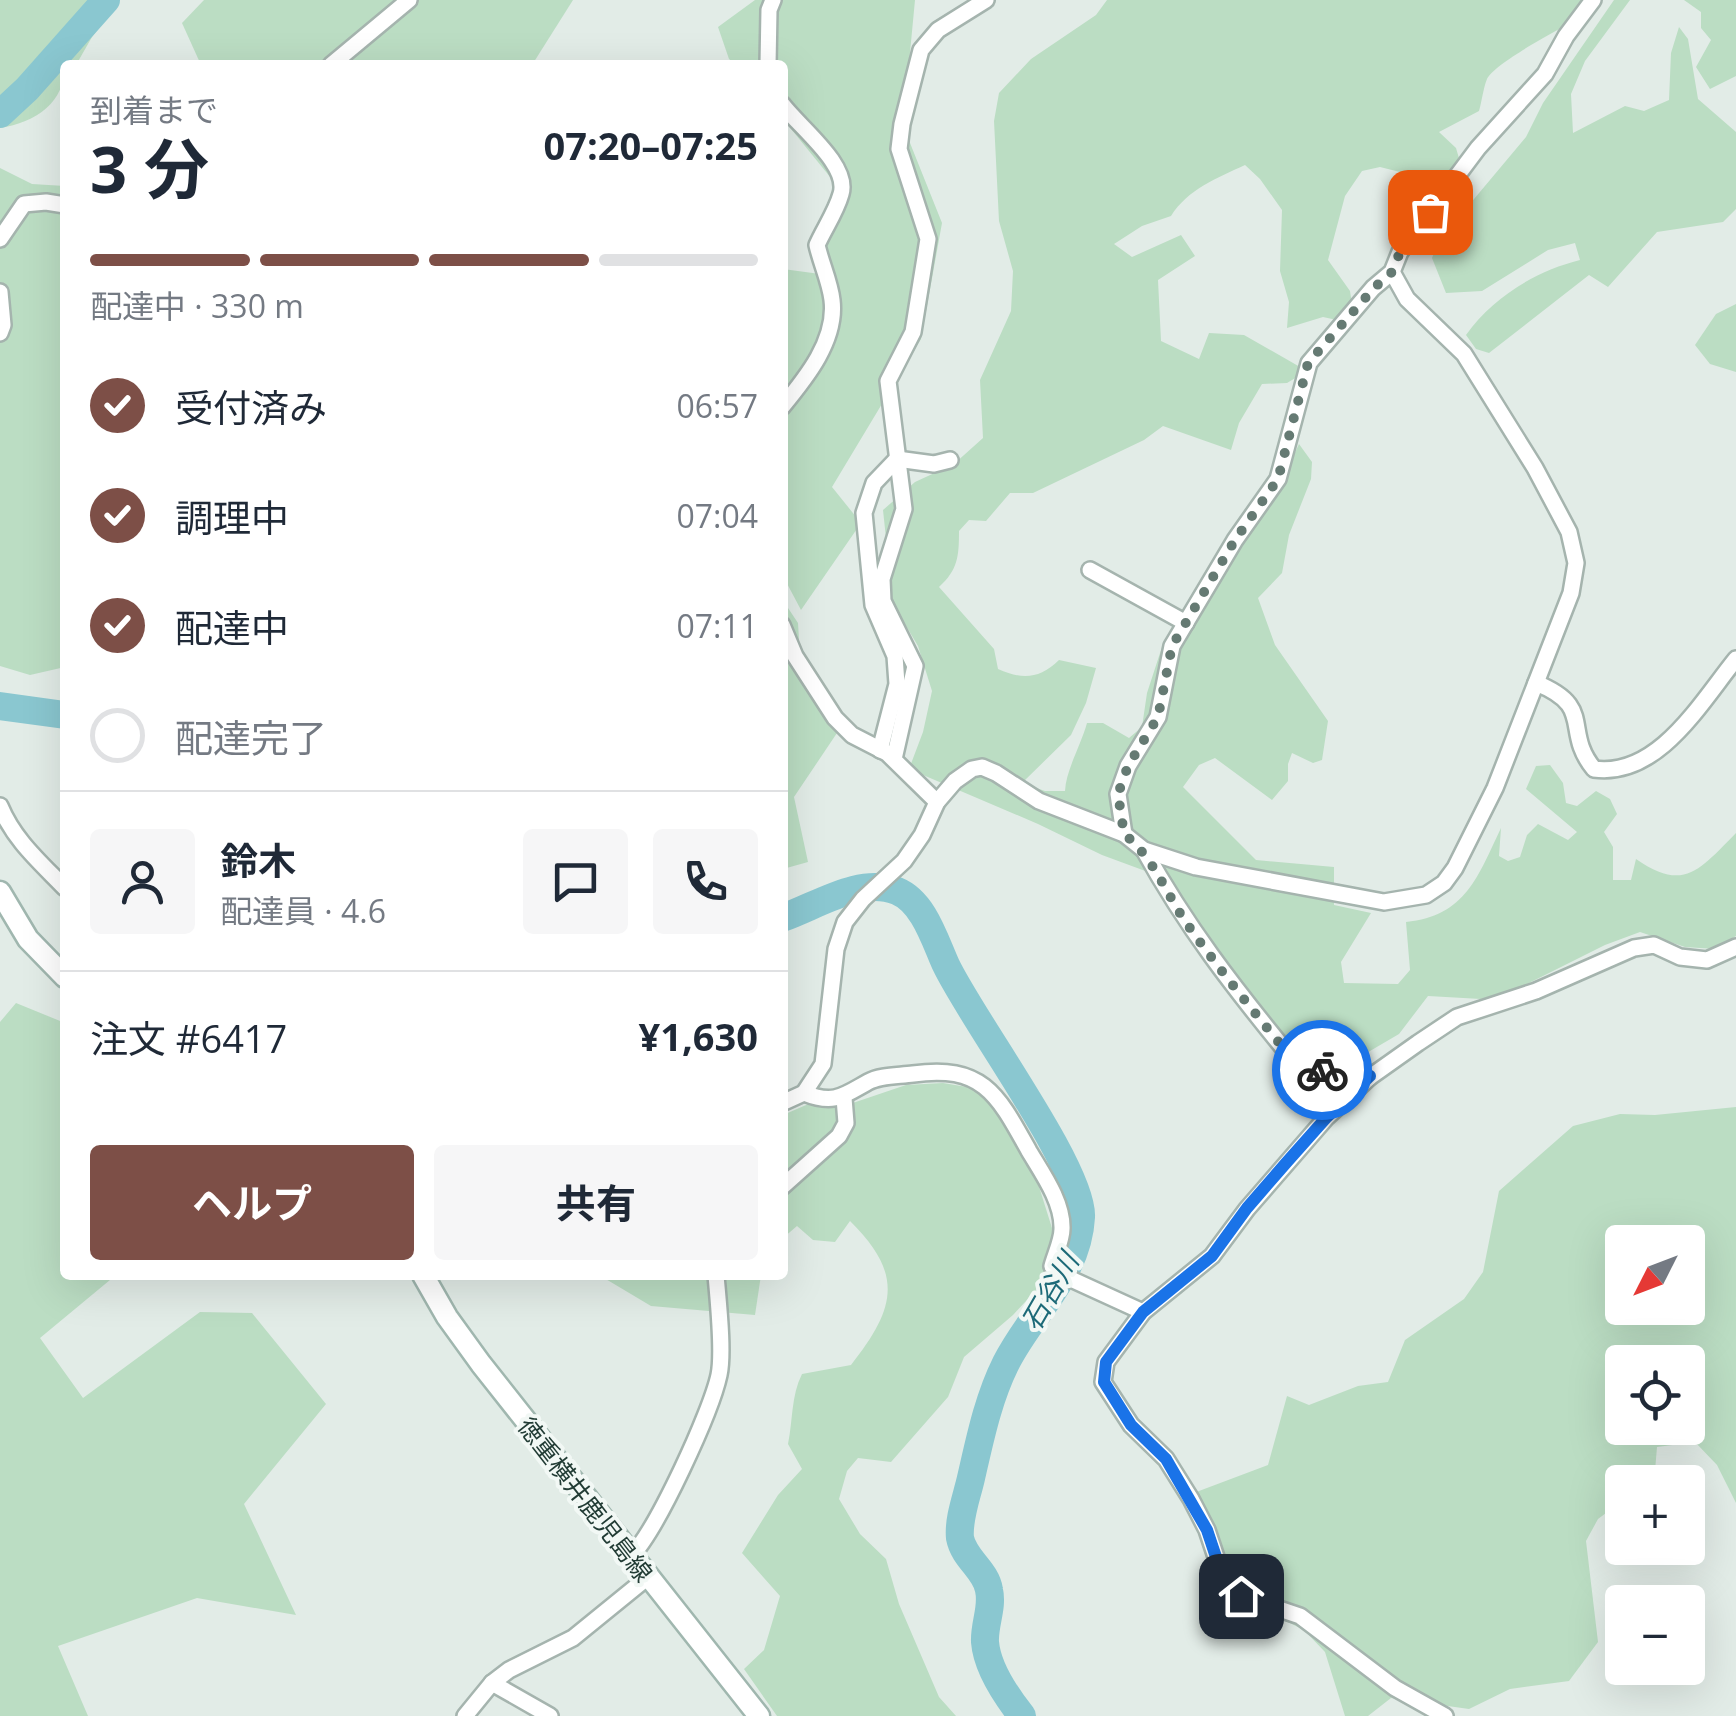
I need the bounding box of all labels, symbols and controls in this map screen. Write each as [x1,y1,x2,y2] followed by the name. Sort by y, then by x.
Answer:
[90,88,218,131] text: 到着まで
[544,119,758,171] text: 07:20–07:25
[90,124,209,212] text: 3 分
[1388,170,1473,255] pin
[1403,185,1458,240] icon: bag
[90,284,304,327] text: 配達中 · 330 m
[90,378,145,433] icon: check
[175,381,327,433] text: 受付済み
[676,384,758,427] text: 06:57
[90,488,145,543] icon: check
[175,491,289,543] text: 調理中
[676,494,758,537] text: 07:04
[90,598,145,653] icon: check
[175,601,289,653] text: 配達中
[676,604,758,647] text: 07:11
[175,711,327,763] text: 配達完了
[90,829,195,934] button: person
[523,829,628,934] button: chat
[653,829,758,934] button: phone
[220,834,296,886] text: 鈴木
[220,889,386,932] text: 配達員 · 4.6
[639,1010,758,1062] text: ¥1,630
[90,1012,287,1064] text: 注文 #6417
[1272,1020,1372,1120] courier
[1295,1043,1350,1098] icon: bike
[90,1145,414,1260] button: ヘルプ
[434,1145,758,1260] button: 共有
[1605,1225,1705,1325] north arrow
[1605,1225,1705,1685] map controls
[1012,1243,1088,1337] water label: 石谷川
[1605,1345,1705,1445] button: locate
[511,1410,661,1588] street label: 徳重横井鹿児島線
[1605,1465,1705,1565] button: +
[1199,1554,1284,1639] pin
[1214,1569,1269,1624] icon: home
[1605,1585,1705,1685] button: −

